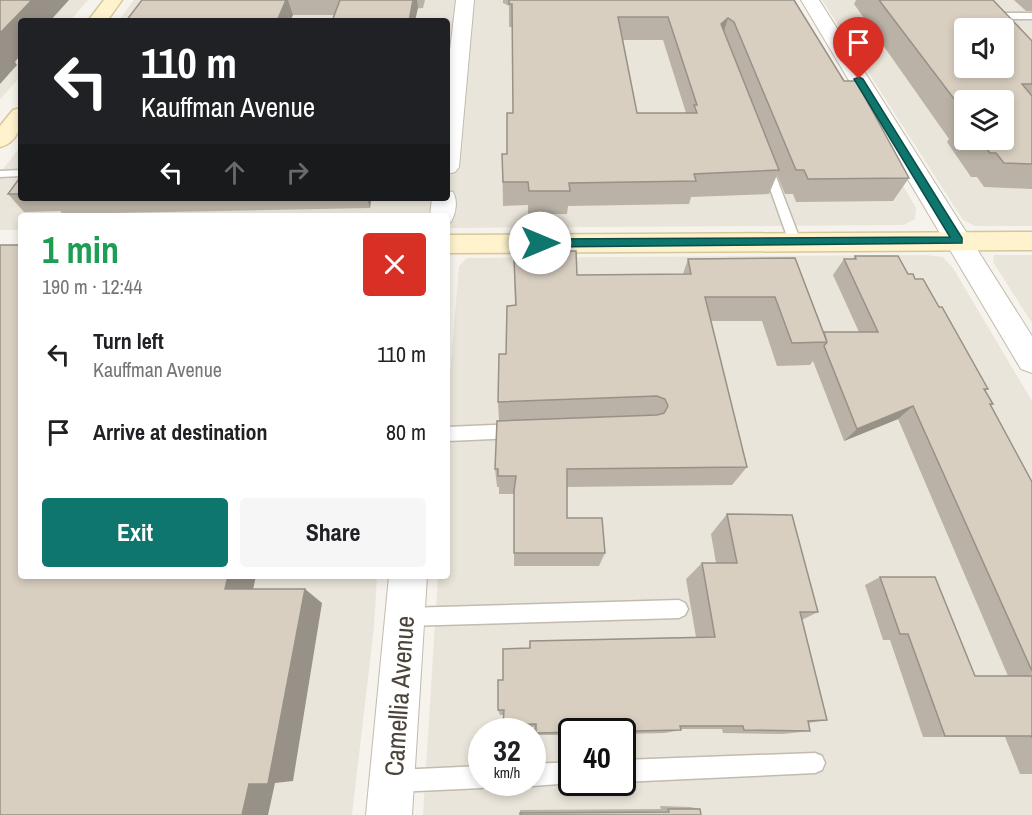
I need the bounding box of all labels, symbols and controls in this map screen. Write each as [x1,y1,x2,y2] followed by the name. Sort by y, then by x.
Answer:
[833,17,884,79] pin
[954,18,1014,150] map controls
[954,18,1014,78] button: sound
[842,26,875,59] icon: arrive
[141,35,237,91] text: 110 m
[42,42,120,120] icon: left
[141,89,315,125] text: Kauffman Avenue
[954,90,1014,150] button: layers
[155,156,188,189] icon: left
[218,156,251,189] icon: ahead
[281,156,314,189] icon: right
[508,211,572,275] position arrow
[42,226,119,274] text: 1 min
[363,233,426,296] button: close
[42,273,142,300] text: 190 m · 12:44
[93,326,164,356] text: Turn left
[42,338,75,371] icon: left
[377,339,426,369] text: 110 m
[93,356,222,383] text: Kauffman Avenue
[42,416,75,449] icon: arrive
[93,417,267,447] text: Arrive at destination
[386,417,426,447] text: 80 m
[42,498,228,567] button: Exit
[240,498,426,567] button: Share
[376,615,422,777] street label: Camellia Avenue
[558,718,636,796] speed limit sign: 40
[493,730,521,770] text: 32
[494,762,520,783] text: km/h

